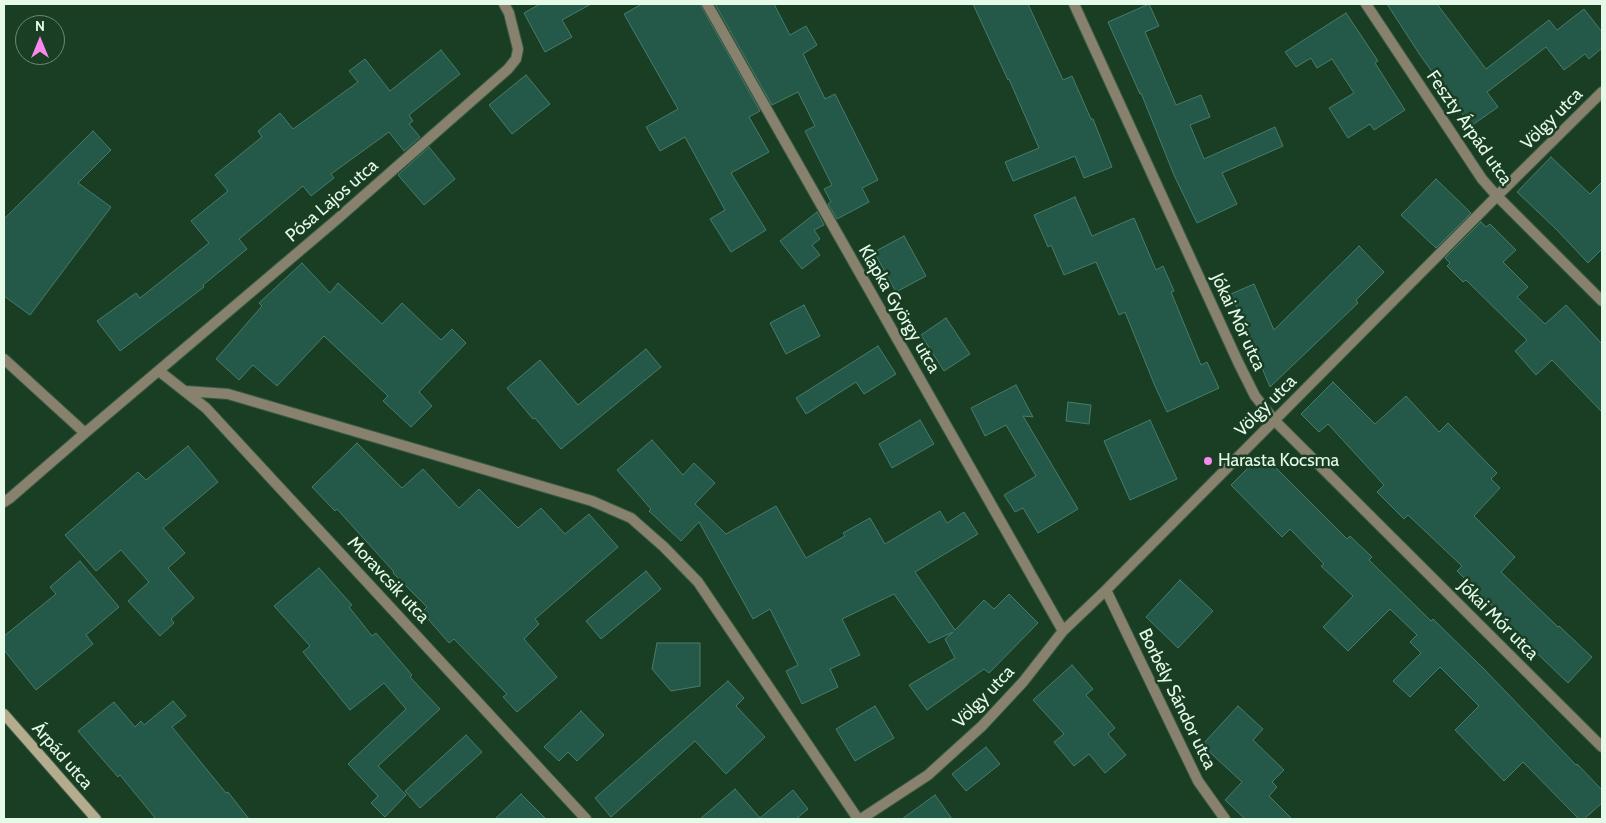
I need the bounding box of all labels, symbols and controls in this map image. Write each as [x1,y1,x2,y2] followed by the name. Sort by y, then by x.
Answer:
[15,15,65,65] north arrow
[35,17,45,35] text: N
[1422,67,1516,189] street label: Feszty Árpád utca
[1517,84,1587,154] street label: Völgy utca
[281,155,383,247] street label: Pósa Lajos utca
[854,241,944,377] street label: Klapka György utca
[1206,270,1270,374] street label: Jókai Mór utca
[1231,371,1301,441] street label: Völgy utca
[1218,450,1339,472] place label: Harasta Kocsma
[1202,455,1214,467] marker: Harasta Kocsma
[342,532,434,628] street label: Moravcsik utca
[1453,575,1543,665] street label: Jókai Mór utca
[1134,625,1220,773] street label: Borbély Sándor utca
[949,661,1019,733] street label: Völgy utca
[27,718,97,794] street label: Árpád utca

